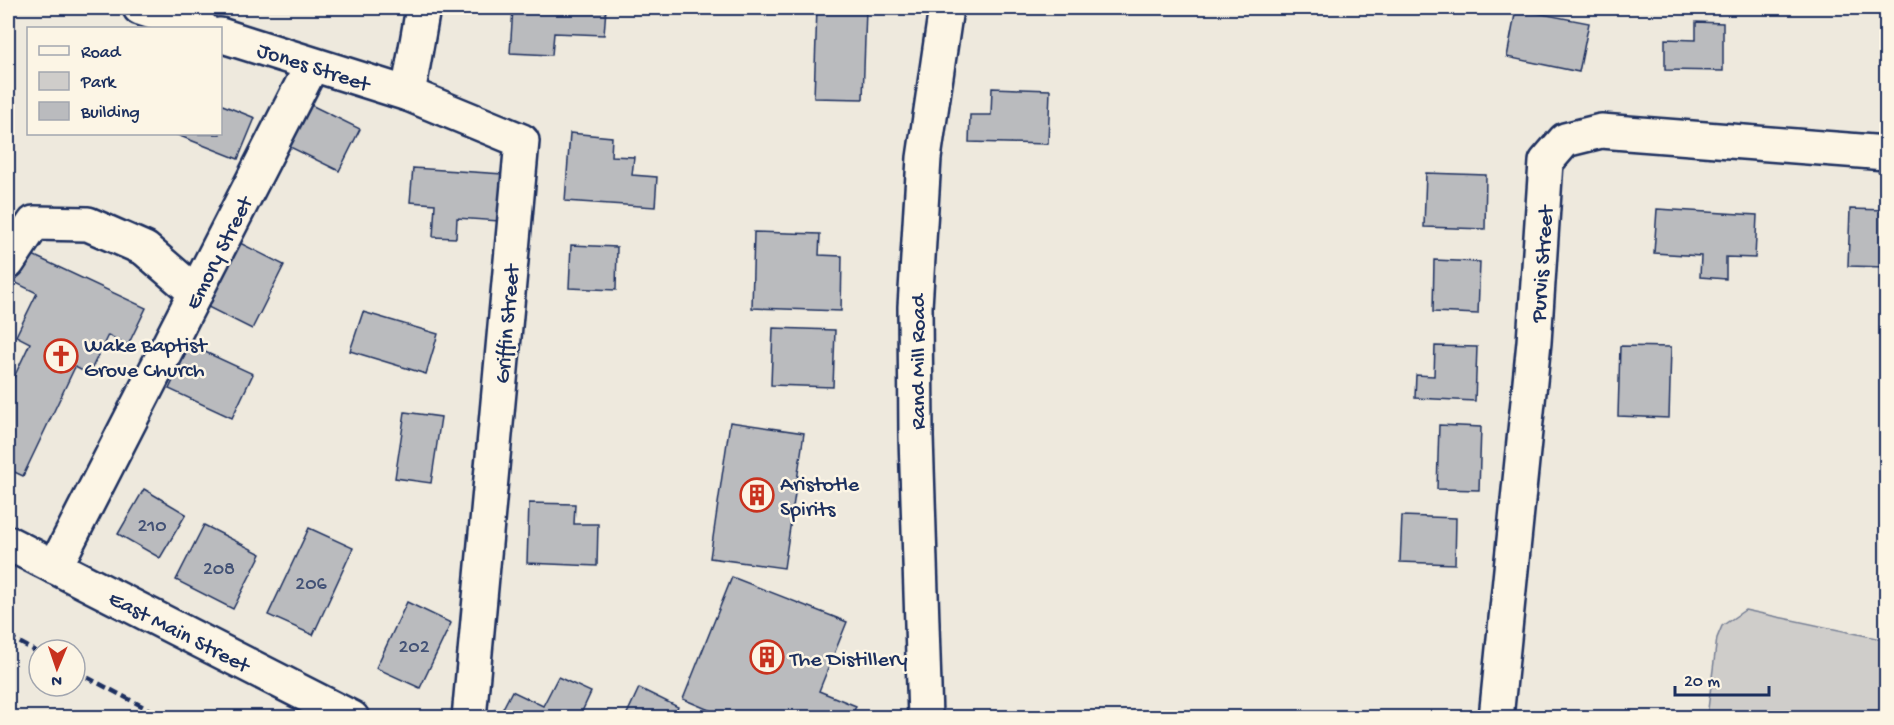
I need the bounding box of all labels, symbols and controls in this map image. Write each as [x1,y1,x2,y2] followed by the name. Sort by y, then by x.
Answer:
[27,27,222,135] legend
[253,38,374,100] street label: Jones Street
[81,43,122,64] text: Road
[80,73,117,94] text: Park
[80,103,140,124] text: Building
[181,191,261,315] street label: Emory Street
[1527,203,1561,324] street label: Purvis Street
[491,262,527,385] street label: Griffin Street
[907,292,933,430] street label: Rand Mill Road
[84,334,208,385] place label: Wake Baptist Grove Church
[43,338,79,374] church icon: Wake Baptist Grove Church
[780,473,860,524] place label: Aristotle Spirits
[739,477,775,513] building icon: Aristotle Spirits
[137,516,167,539] house number: 210
[203,559,235,582] house number: 208
[295,574,328,597] house number: 206
[103,587,255,681] street label: East Main Street
[399,637,430,660] house number: 202
[27,638,87,698] north arrow
[749,639,785,675] building icon: The Distillery
[788,648,908,674] place label: The Distillery
[1675,659,1770,697] scale bar
[50,670,62,689] text: N
[1684,672,1720,693] text: 20 m

